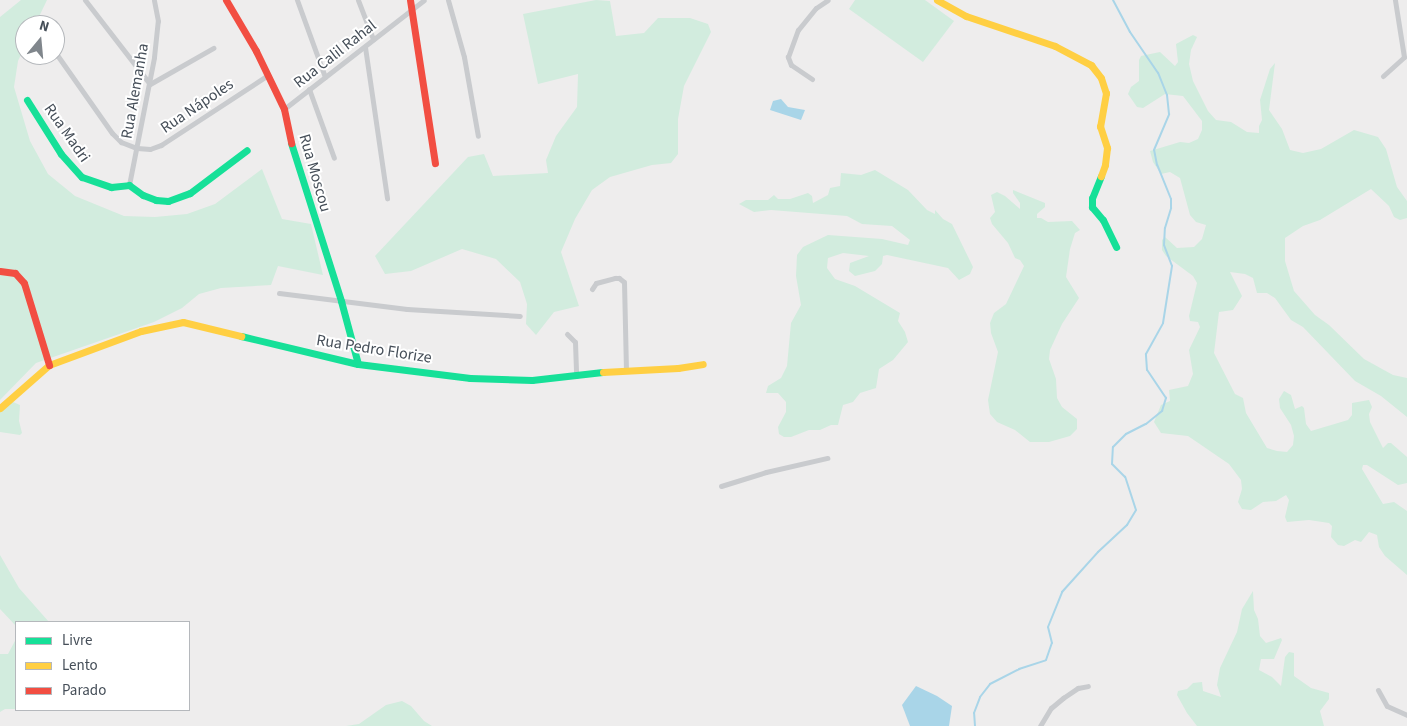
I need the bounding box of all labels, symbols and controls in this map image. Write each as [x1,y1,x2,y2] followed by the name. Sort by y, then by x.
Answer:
[15,15,65,65] north arrow
[37,16,51,38] text: N
[290,16,380,92] street label: Rua Calil Rahal
[117,42,153,140] street label: Rua Alemanha
[157,75,237,137] street label: Rua Nápoles
[40,100,94,166] street label: Rua Madri
[295,132,335,214] street label: Rua Moscou
[315,330,433,368] street label: Rua Pedro Florize
[15,621,190,711] legend
[62,630,92,651] text: Livre
[62,655,98,676] text: Lento
[62,680,106,701] text: Parado

